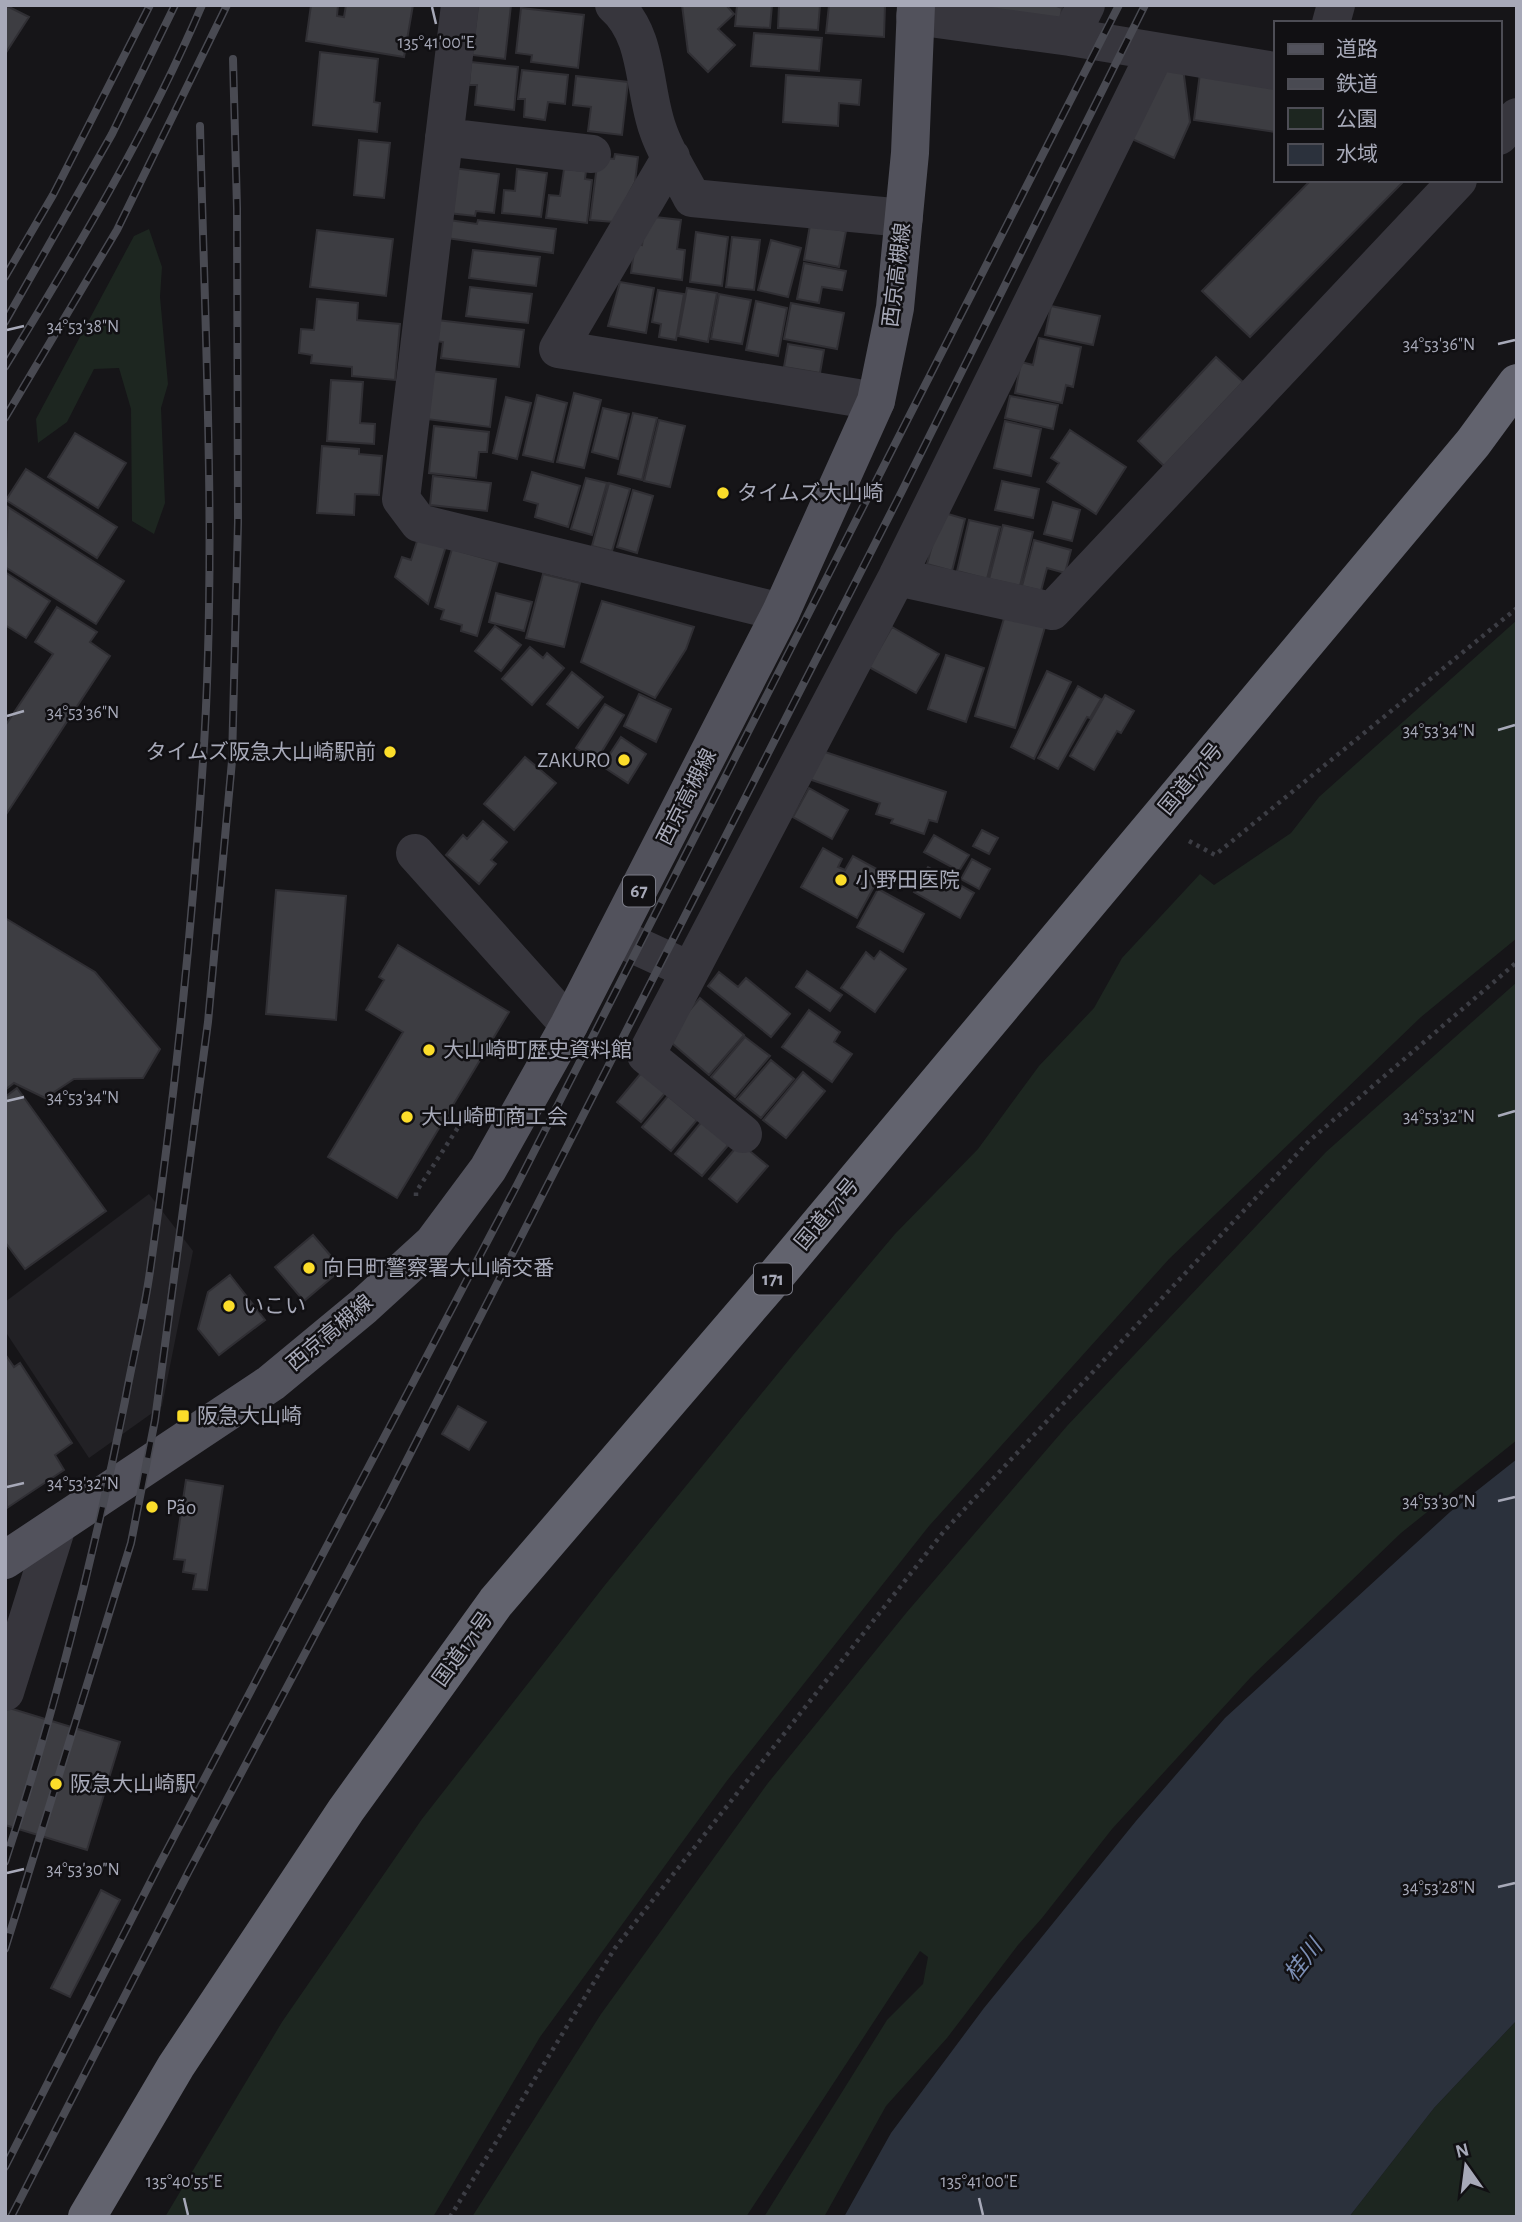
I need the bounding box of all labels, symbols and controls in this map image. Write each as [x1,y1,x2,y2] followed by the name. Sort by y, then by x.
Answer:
[1274,21,1501,182] legend
[398,34,475,52] text: 135°41'00"E
[1336,38,1378,60] text: 道路
[1336,73,1378,95] text: 鉄道
[1336,109,1378,130] text: 公園
[1336,143,1378,165] text: 水域
[879,221,914,328] street label: 西京高槻線
[47,318,119,336] text: 34°53'38"N
[1403,336,1475,354] text: 34°53'36"N
[737,481,884,504] place label: タイムズ大山崎
[715,485,731,501] marker: タイムズ大山崎
[47,704,119,722] text: 34°53'36"N
[1403,722,1475,740] text: 34°53'34"N
[1154,739,1227,819] street label: 国道171号
[145,740,376,763] place label: タイムズ阪急大山崎駅前
[382,744,398,760] marker: タイムズ阪急大山崎駅前
[653,745,720,849] street label: 西京高槻線
[537,750,610,771] place label: ZAKURO
[616,752,632,768] marker: ZAKURO
[855,869,960,891] place label: 小野田医院
[833,872,849,888] marker: 小野田医院
[623,876,655,906] road number: 67
[443,1039,632,1061] place label: 大山崎町歴史資料館
[421,1042,437,1058] marker: 大山崎町歴史資料館
[47,1089,119,1107] text: 34°53'34"N
[421,1106,568,1128] place label: 大山崎町商工会
[1403,1108,1475,1126] text: 34°53'32"N
[399,1109,415,1125] marker: 大山崎町商工会
[790,1174,863,1254] street label: 国道171号
[323,1257,554,1279] place label: 向日町警察署大山崎交番
[301,1260,317,1276] marker: 向日町警察署大山崎交番
[754,1264,792,1294] road number: 171
[282,1290,377,1375] street label: 西京高槻線
[243,1296,306,1317] place label: いこい
[221,1298,237,1314] marker: いこい
[197,1405,302,1427] place label: 阪急大山崎
[175,1408,191,1424] marker: 阪急大山崎
[47,1475,119,1493] text: 34°53'32"N
[1402,1493,1476,1511] text: 34°53'30"N
[166,1497,196,1518] place label: Pão
[144,1499,160,1515] marker: Pão
[428,1607,497,1690] street label: 国道171号
[70,1773,196,1795] place label: 阪急大山崎駅
[48,1776,64,1792] marker: 阪急大山崎駅
[46,1861,120,1879] text: 34°53'30"N
[1402,1879,1476,1897] text: 34°53'28"N
[1279,1932,1329,1986] water label: 桂川
[1431,2131,1501,2201] north arrow
[1454,2140,1471,2162] text: N
[146,2173,222,2191] text: 135°40'55"E
[941,2173,1018,2191] text: 135°41'00"E

